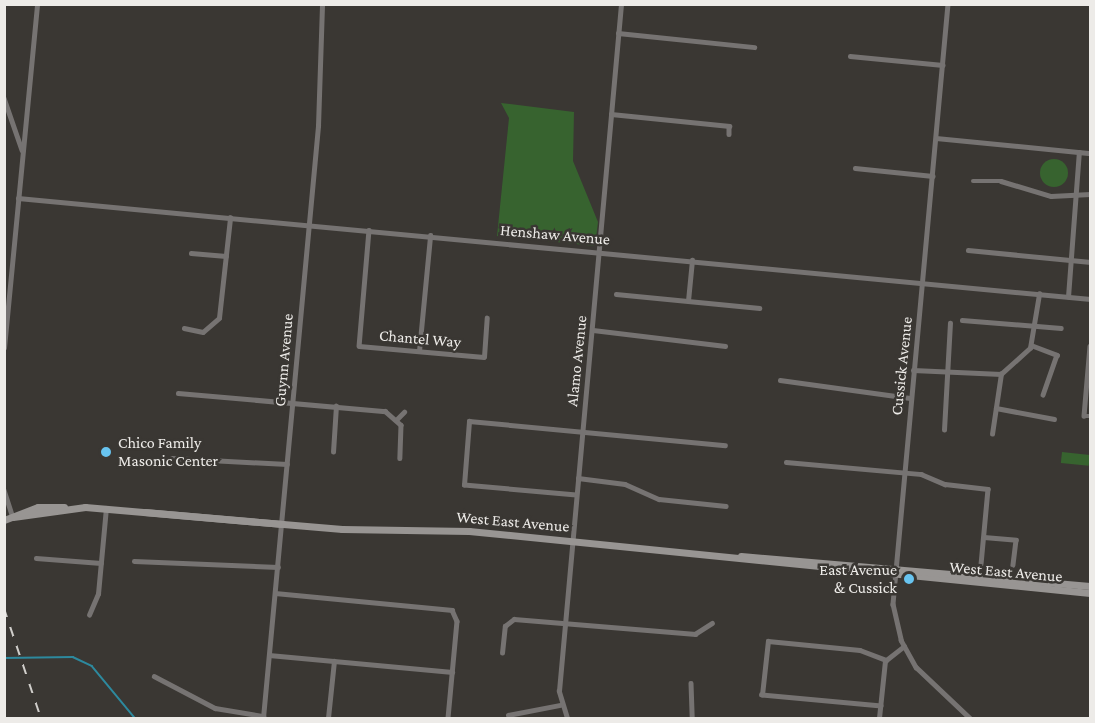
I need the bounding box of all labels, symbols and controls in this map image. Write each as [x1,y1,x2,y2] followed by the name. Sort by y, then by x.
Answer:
[499,221,611,249] street label: Henshaw Avenue
[270,313,298,407] street label: Guynn Avenue
[563,314,591,408] street label: Alamo Avenue
[887,316,917,416] street label: Cussick Avenue
[378,326,462,352] street label: Chantel Way
[118,433,218,471] place label: Chico Family Masonic Center
[99,445,113,459] marker: Chico Family Masonic Center
[456,507,570,537] street label: West East Avenue
[949,557,1063,587] street label: West East Avenue
[819,560,897,598] place label: East Avenue & Cussick
[902,572,916,586] marker: East Avenue & Cussick

